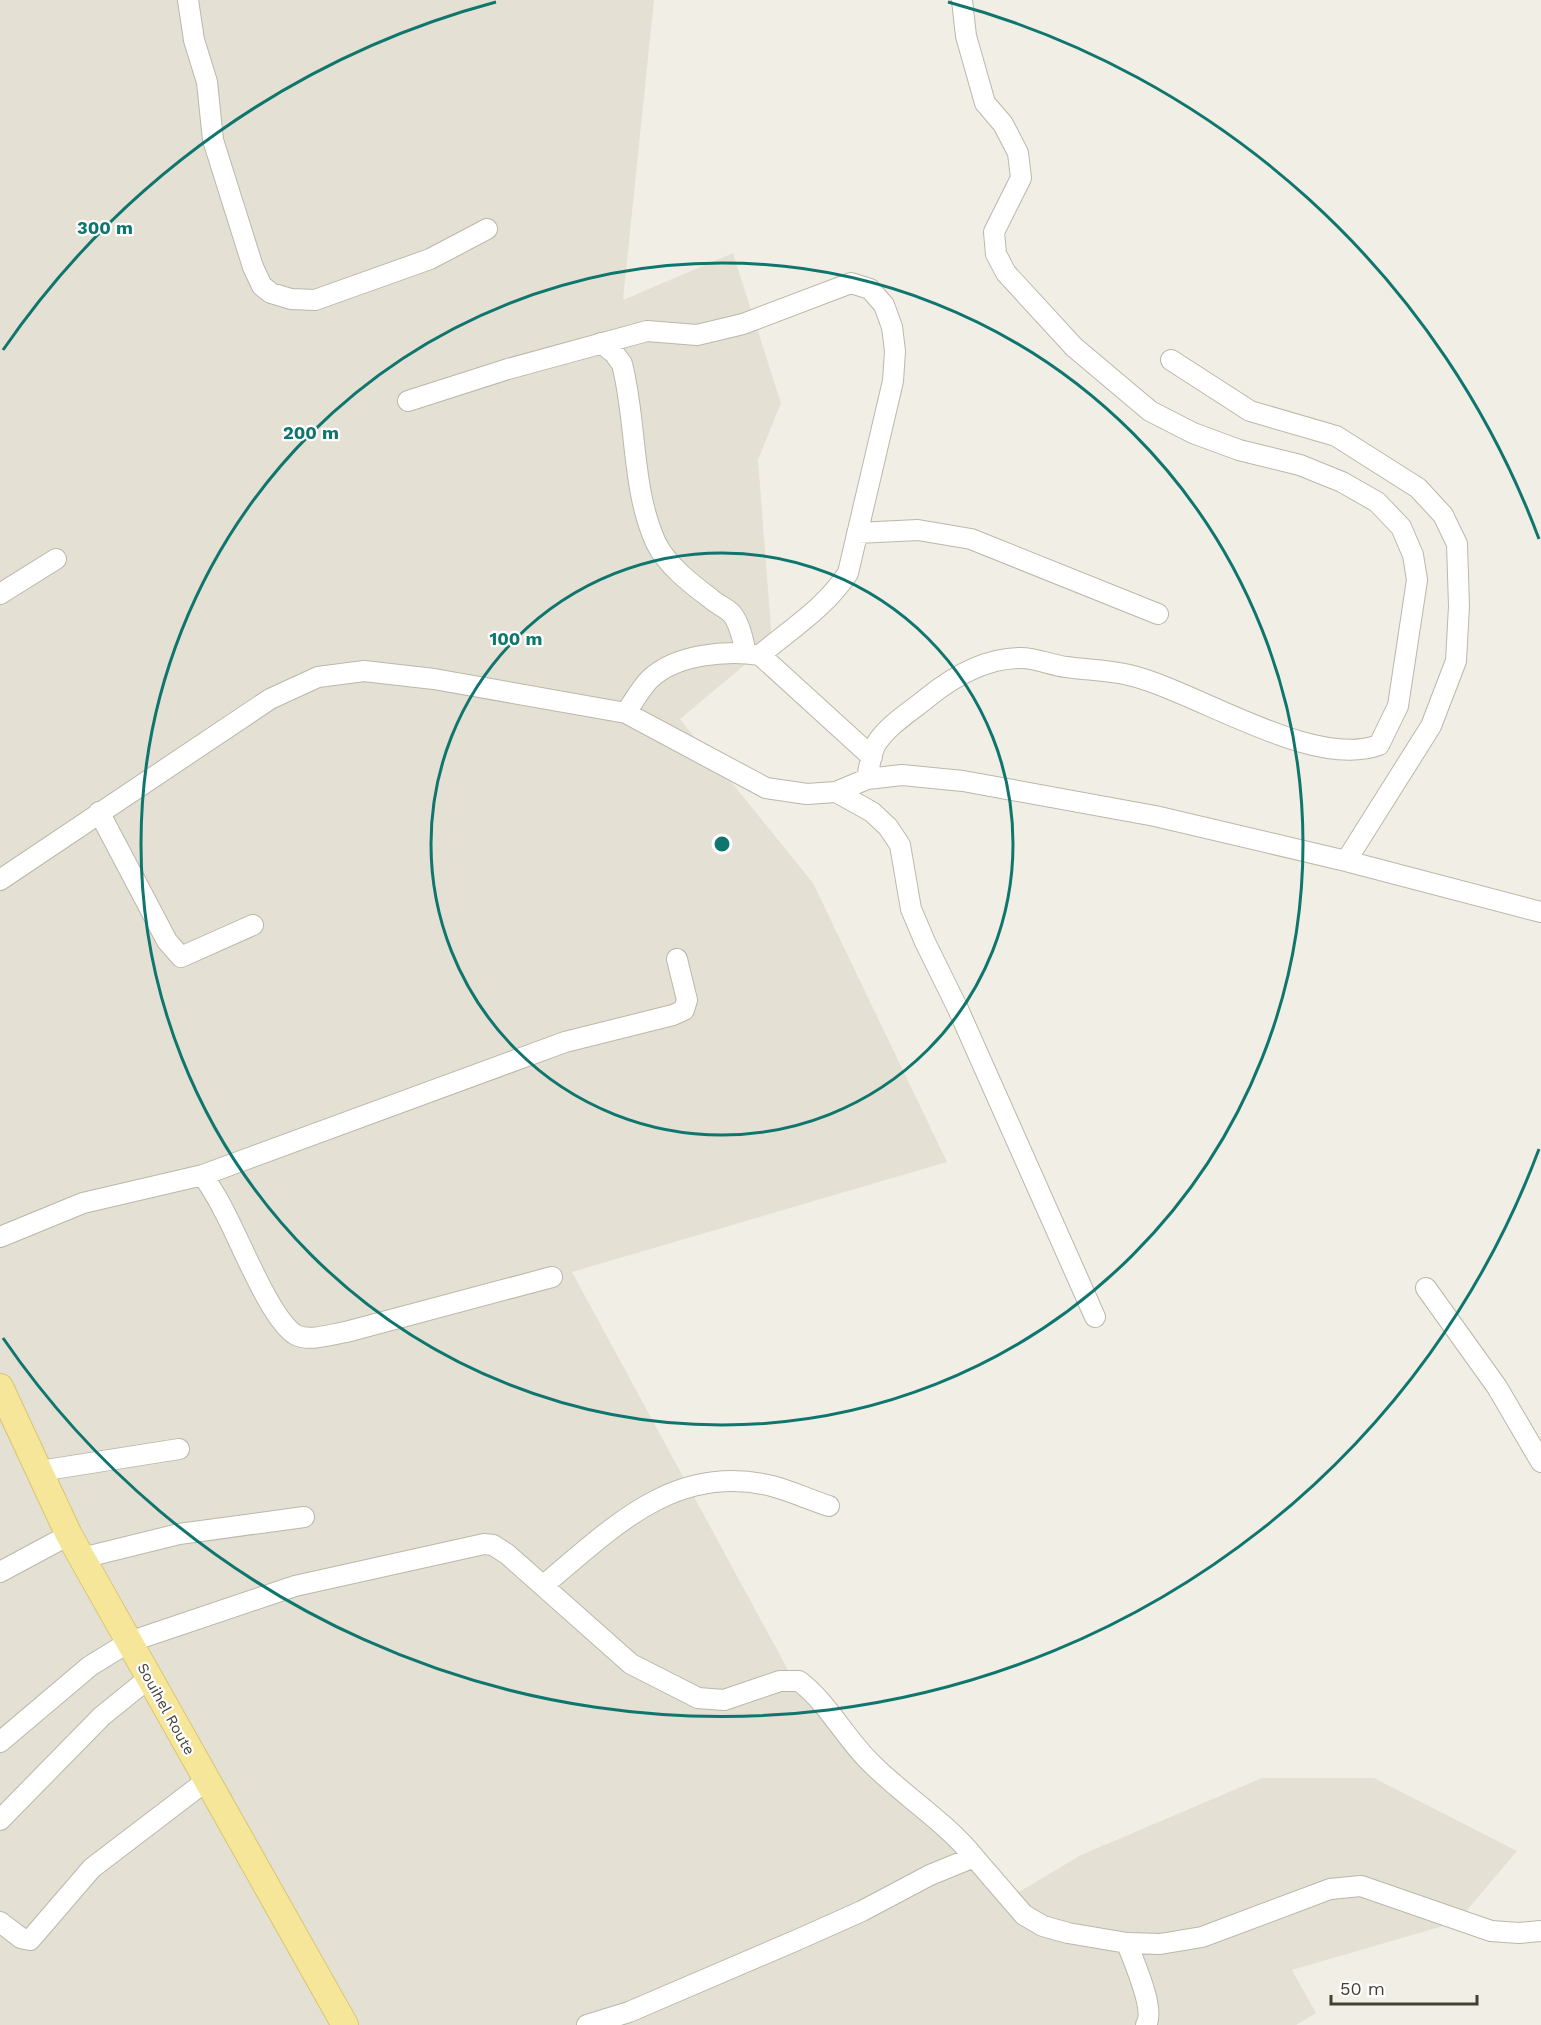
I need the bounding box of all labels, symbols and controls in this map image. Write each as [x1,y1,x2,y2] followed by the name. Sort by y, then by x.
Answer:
[77,217,133,238] text: 300 m
[283,422,339,443] text: 200 m
[489,628,543,649] text: 100 m
[712,834,732,854] centre of rings
[133,1660,199,1758] street label: Souihel Route
[1331,1968,1476,2006] scale bar
[1340,1978,1385,1999] text: 50 m

